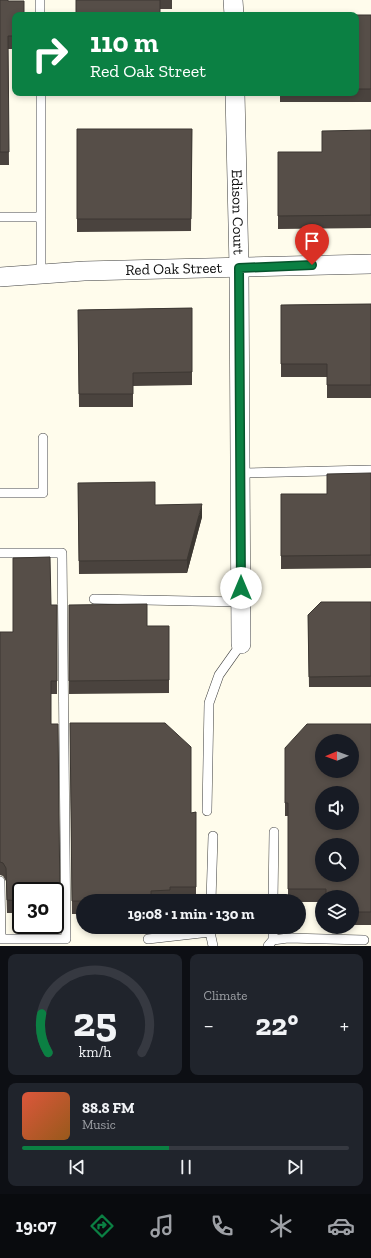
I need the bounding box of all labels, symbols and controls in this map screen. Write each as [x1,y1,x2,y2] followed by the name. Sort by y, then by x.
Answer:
[90,26,159,59] text: 110 m
[24,28,76,80] icon: right
[90,60,206,82] text: Red Oak Street
[228,169,248,255] street label: Edison Court
[295,224,329,265] pin
[301,230,323,252] icon: arrive
[125,259,223,279] street label: Red Oak Street
[220,567,262,609] position arrow
[315,734,359,778] north arrow
[315,734,359,934] map controls
[315,786,359,830] button: sound
[315,838,359,882] button: search
[12,882,64,934] speed limit sign: 30
[315,890,359,934] button: layers
[128,905,254,923] text: 19:08 · 1 min · 130 m
[204,988,247,1003] text: Climate
[73,996,117,1046] text: 25
[255,1007,298,1043] text: 22°
[204,1012,214,1039] text: −
[340,1012,349,1039] text: +
[78,1043,111,1060] text: km/h
[82,1099,135,1117] text: 88.8 FM
[82,1117,116,1132] text: Music
[66,1156,88,1178] icon: previous
[175,1156,197,1178] icon: pause
[284,1156,306,1178] icon: next
[88,1212,116,1240] icon: directions
[148,1212,176,1240] icon: music
[208,1212,236,1240] icon: phone
[267,1212,295,1240] icon: climate
[327,1212,355,1240] icon: car
[16,1215,57,1237] text: 19:07

